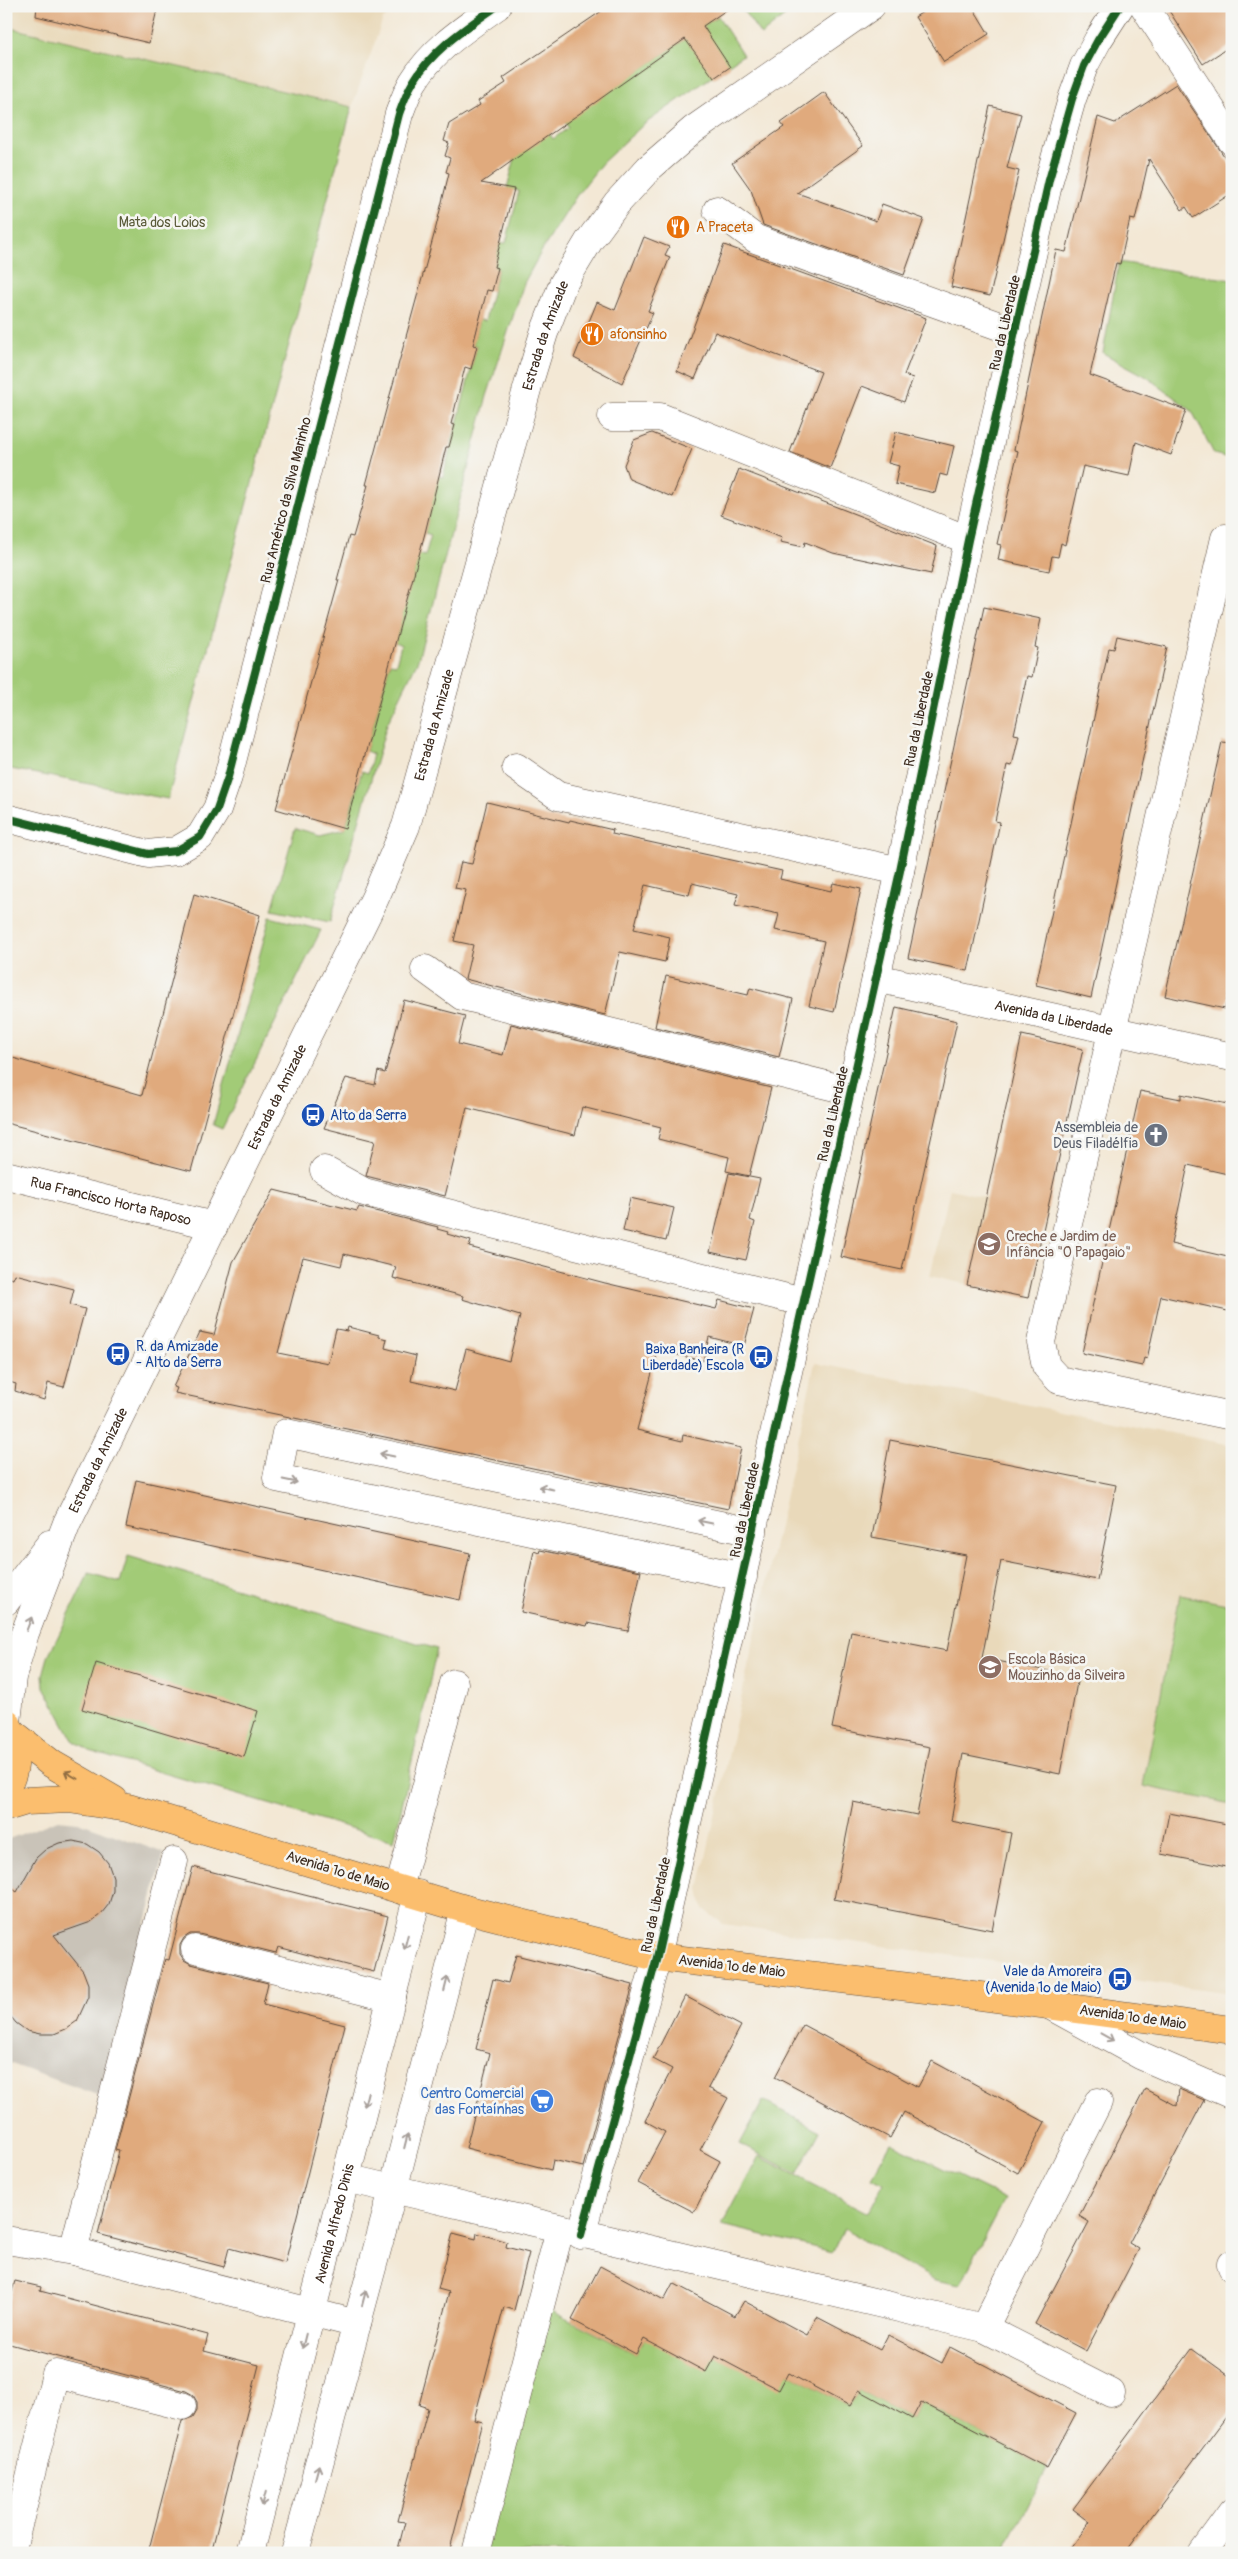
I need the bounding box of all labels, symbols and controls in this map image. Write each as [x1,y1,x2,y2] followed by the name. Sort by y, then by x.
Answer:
[119,214,206,231] park label: Mata dos Loios
[665,214,691,240] restaurant icon: A Praceta
[696,219,753,236] place label: A Praceta
[986,274,1024,372] street label: Rua da Liberdade
[519,278,572,392] street label: Estrada da Amizade
[579,321,605,347] restaurant icon: afonsinho
[610,326,667,343] place label: afonsinho
[257,415,315,585] street label: Rua Américo da Silva Marinho
[410,667,458,783] street label: Estrada da Amizade
[901,670,937,768] street label: Rua da Liberdade
[993,996,1115,1039] street label: Avenida da Liberdade
[244,1041,310,1152] street label: Estrada da Amizade
[814,1065,852,1163] street label: Rua da Liberdade
[300,1102,326,1128] bus stop icon: Alto da Serra
[330,1107,407,1124] place label: Alto da Serra
[1053,1119,1138,1152] place label: Assembleia de Deus Filadélfia
[1143,1122,1169,1148] church icon: Assembleia de Deus Filadélfia
[29,1173,193,1229] street label: Rua Francisco Horta Raposo
[1006,1228,1131,1261] place label: Creche e Jardim de Infância "O Papagaio"
[976,1231,1002,1257] school or university icon: Creche e Jardim de Infância "O Papagaio"
[136,1338,222,1371] place label: R. da Amizade - Alto da Serra
[105,1341,131,1367] bus stop icon: R. da Amizade - Alto da Serra
[642,1341,744,1374] place label: Baixa Banheira (R Liberdade) Escola
[748,1344,774,1370] bus stop icon: Baixa Banheira (R Liberdade) Escola
[65,1405,131,1515] street label: Estrada da Amizade
[379,1450,395,1459] one-way arrow
[727,1461,763,1559] street label: Rua da Liberdade
[282,1477,298,1486] one-way arrow
[538,1483,554,1493] one-way arrow
[697,1517,713,1526] one-way arrow
[25,1617,34,1632] one-way arrow
[1008,1651,1125,1684] place label: Escola Básica Mouzinho da Silveira
[977,1654,1003,1680] school or university icon: Escola Básica Mouzinho da Silveira
[64,1769,79,1779] one-way arrow
[284,1847,392,1895] street label: Avenida 1º de Maio
[638,1856,674,1954] street label: Rua da Liberdade
[401,1933,411,1949] one-way arrow
[678,1951,787,1981] street label: Avenida 1º de Maio
[985,1963,1102,1996] place label: Vale da Amoreira (Avenida 1º de Maio)
[1107,1966,1133,1992] bus stop icon: Vale da Amoreira (Avenida 1º de Maio)
[442,1976,451,1992] one-way arrow
[1079,2001,1188,2033] street label: Avenida 1º de Maio
[1100,2032,1115,2042] one-way arrow
[421,2085,525,2118] place label: Centro Comercial das Fontaínhas
[529,2088,555,2114] supermarket icon: Centro Comercial das Fontaínhas
[361,2091,370,2107] one-way arrow
[402,2134,411,2150] one-way arrow
[311,2161,358,2285] street label: Avenida Alfredo Dinis
[359,2291,369,2307] one-way arrow
[299,2333,309,2349] one-way arrow
[312,2464,322,2480] one-way arrow
[259,2490,268,2506] one-way arrow

